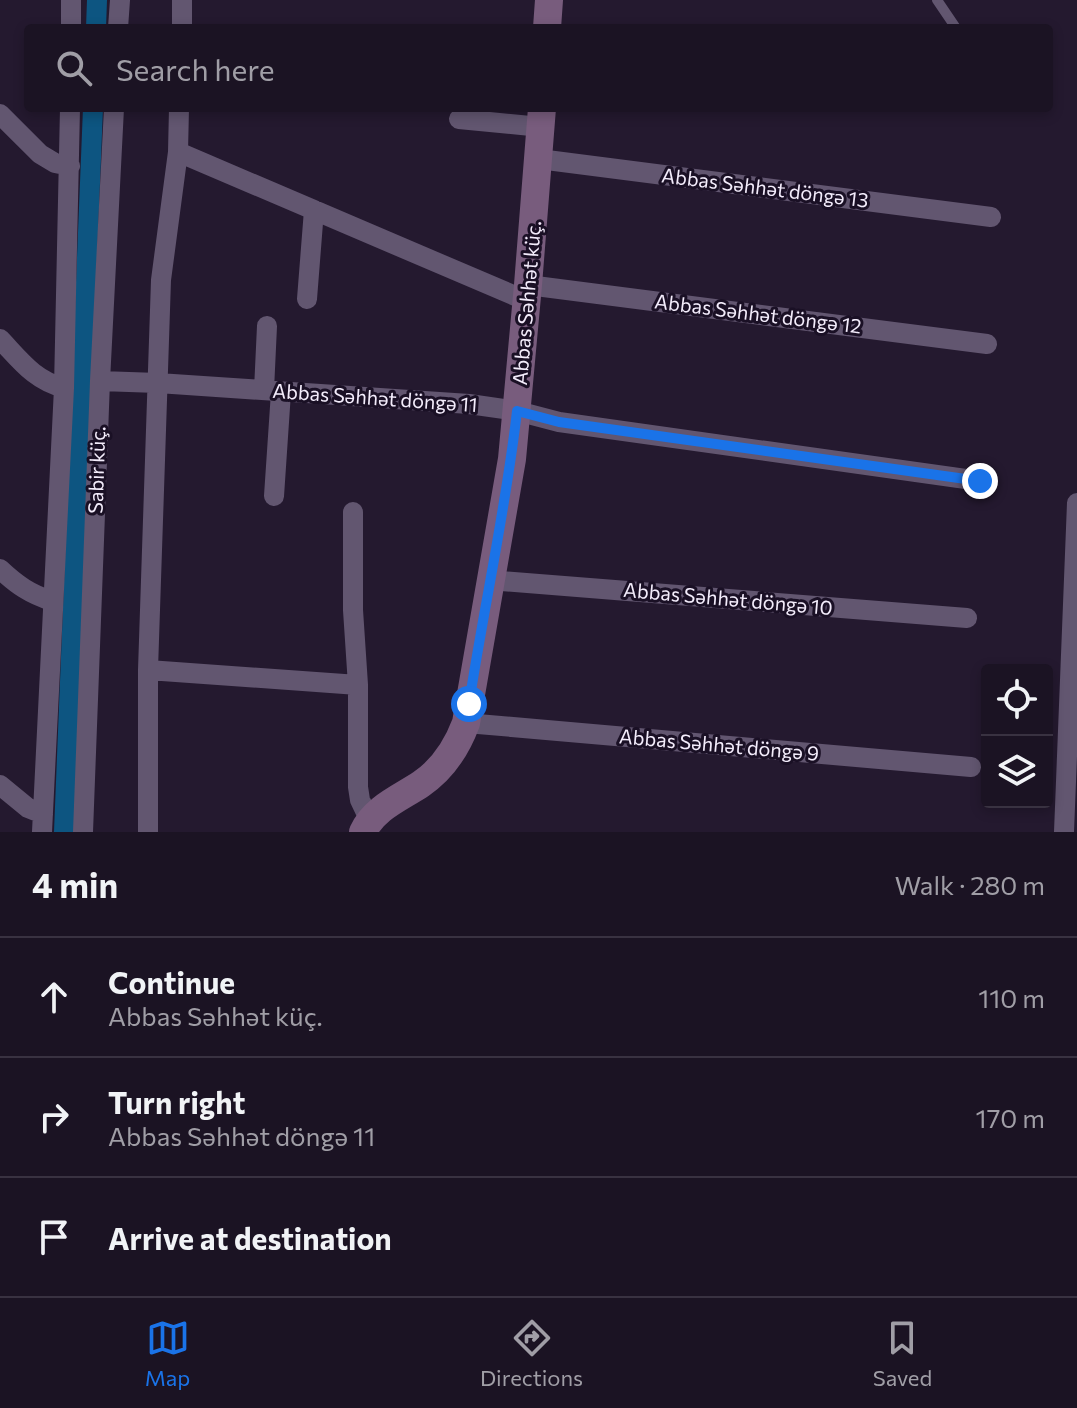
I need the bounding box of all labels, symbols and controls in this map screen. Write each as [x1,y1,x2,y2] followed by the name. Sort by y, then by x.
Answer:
[24,24,1053,112] search box
[52,46,96,90] icon: search
[116,50,275,87] text: Search here
[660,162,870,212] street label: Abbas Səhhət döngə 13
[507,220,545,386] street label: Abbas Səhhət küç.
[653,288,863,338] street label: Abbas Səhhət döngə 12
[272,378,478,416] street label: Abbas Səhhət döngə 11
[82,426,110,514] street label: Sabir küç.
[962,463,998,499] route end
[622,577,834,619] street label: Abbas Səhhət döngə 10
[981,664,1053,808] map controls
[981,664,1053,736] button: locate
[451,686,487,722] route start
[618,723,820,765] street label: Abbas Səhhət döngə 9
[981,736,1053,808] button: layers
[32,863,118,905] text: 4 min
[895,869,1045,900] text: Walk · 280 m
[108,963,235,1000] text: Continue
[32,975,76,1019] icon: ahead
[978,982,1045,1013] text: 110 m
[108,1000,323,1031] text: Abbas Səhhət küç.
[108,1083,245,1120] text: Turn right
[32,1095,76,1139] icon: right
[976,1102,1045,1133] text: 170 m
[108,1120,375,1151] text: Abbas Səhhət döngə 11
[32,1215,76,1259] icon: arrive
[108,1219,392,1256] text: Arrive at destination
[145,1316,190,1391] tab: Map
[480,1316,583,1391] tab: Directions
[873,1316,932,1391] tab: Saved

